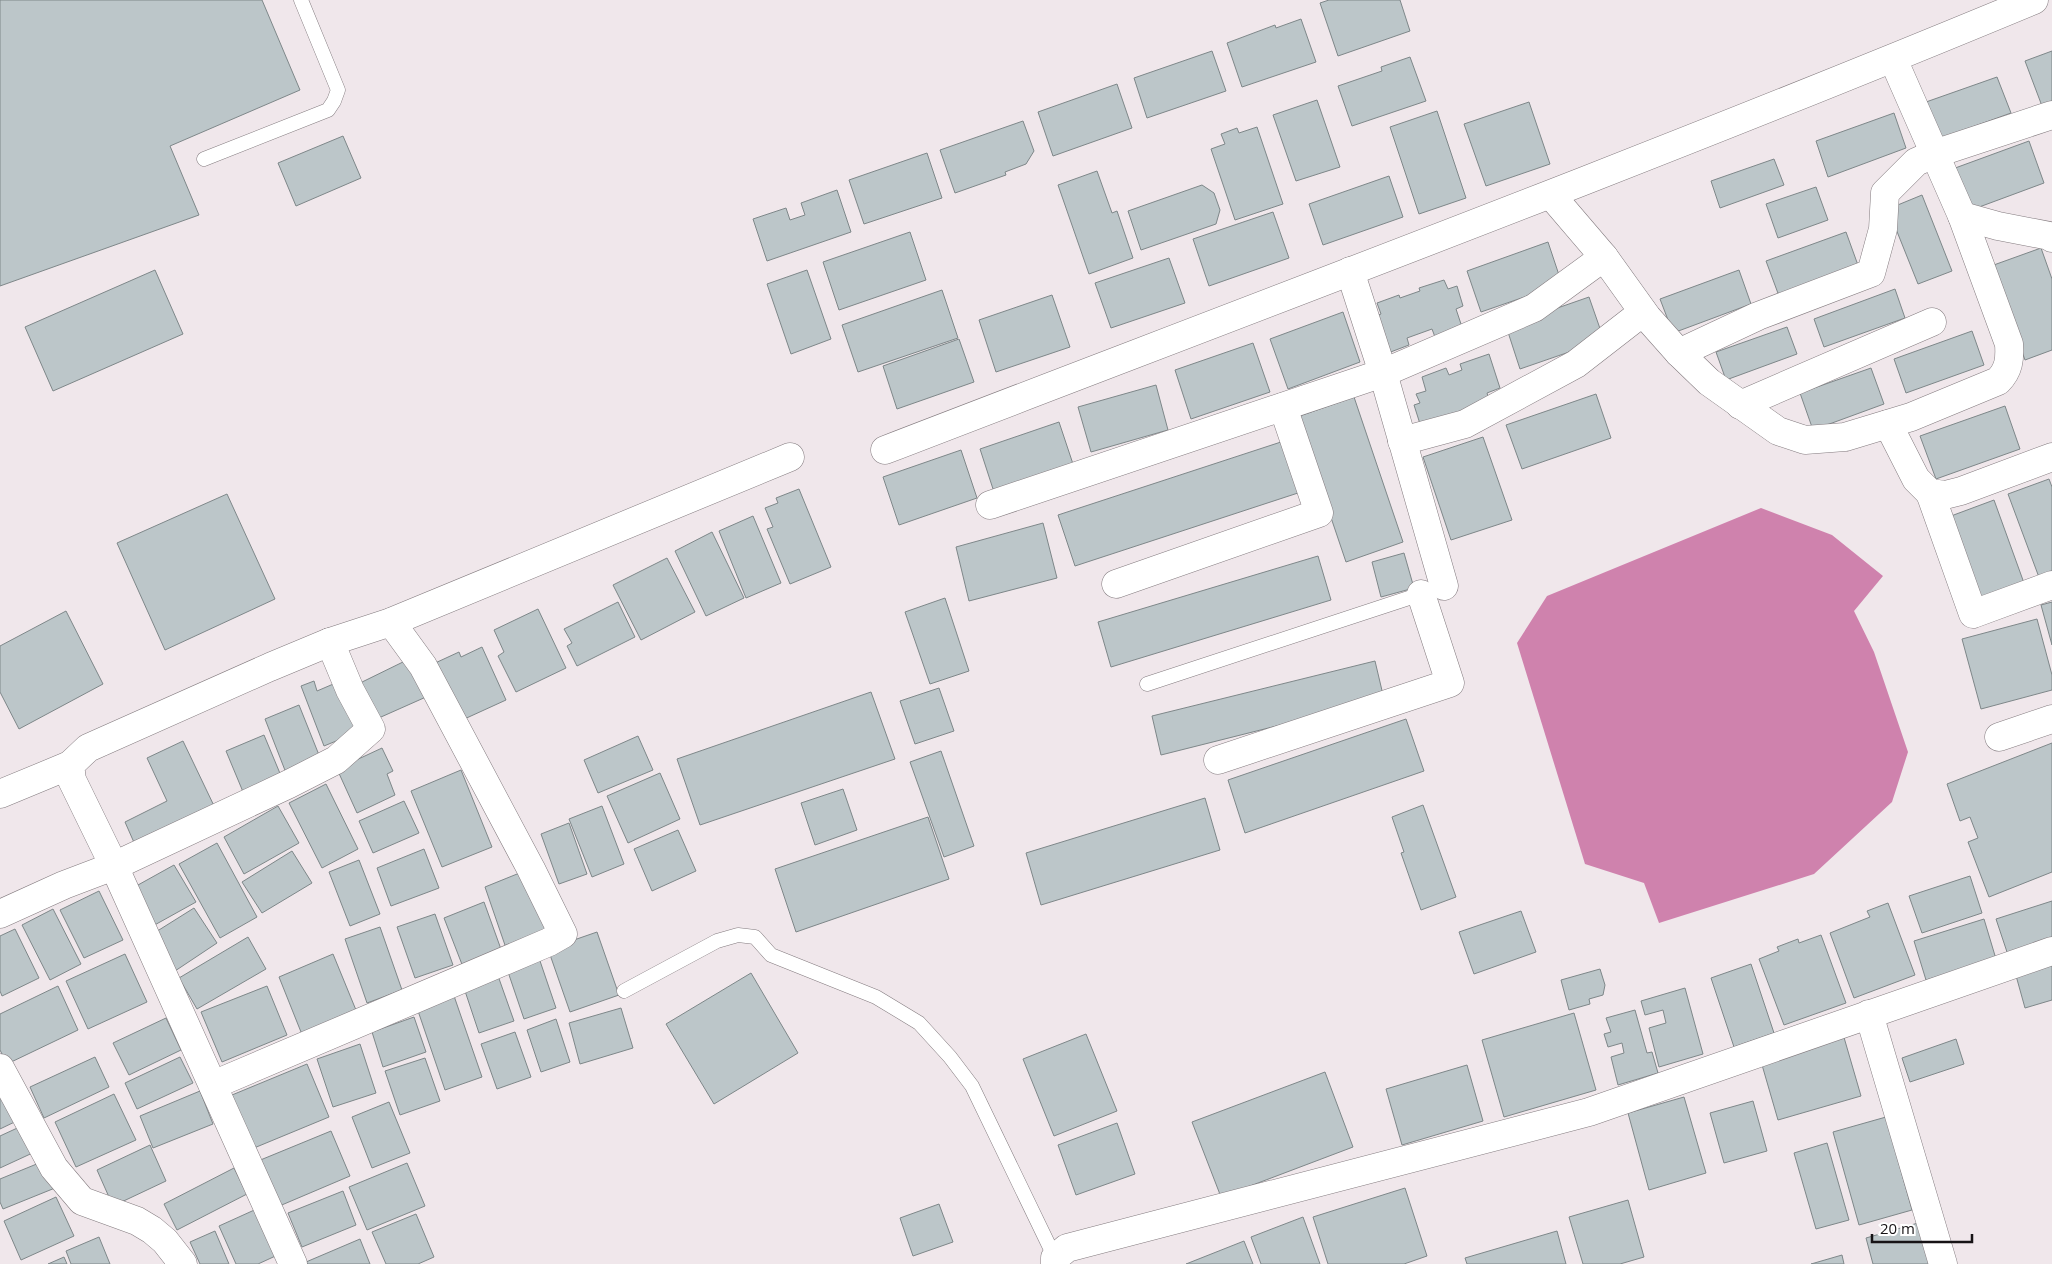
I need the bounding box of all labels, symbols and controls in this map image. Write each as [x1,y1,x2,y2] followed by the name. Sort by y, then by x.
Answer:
[1872,1212,1972,1244] scale bar
[1880,1218,1915,1238] text: 20 m

